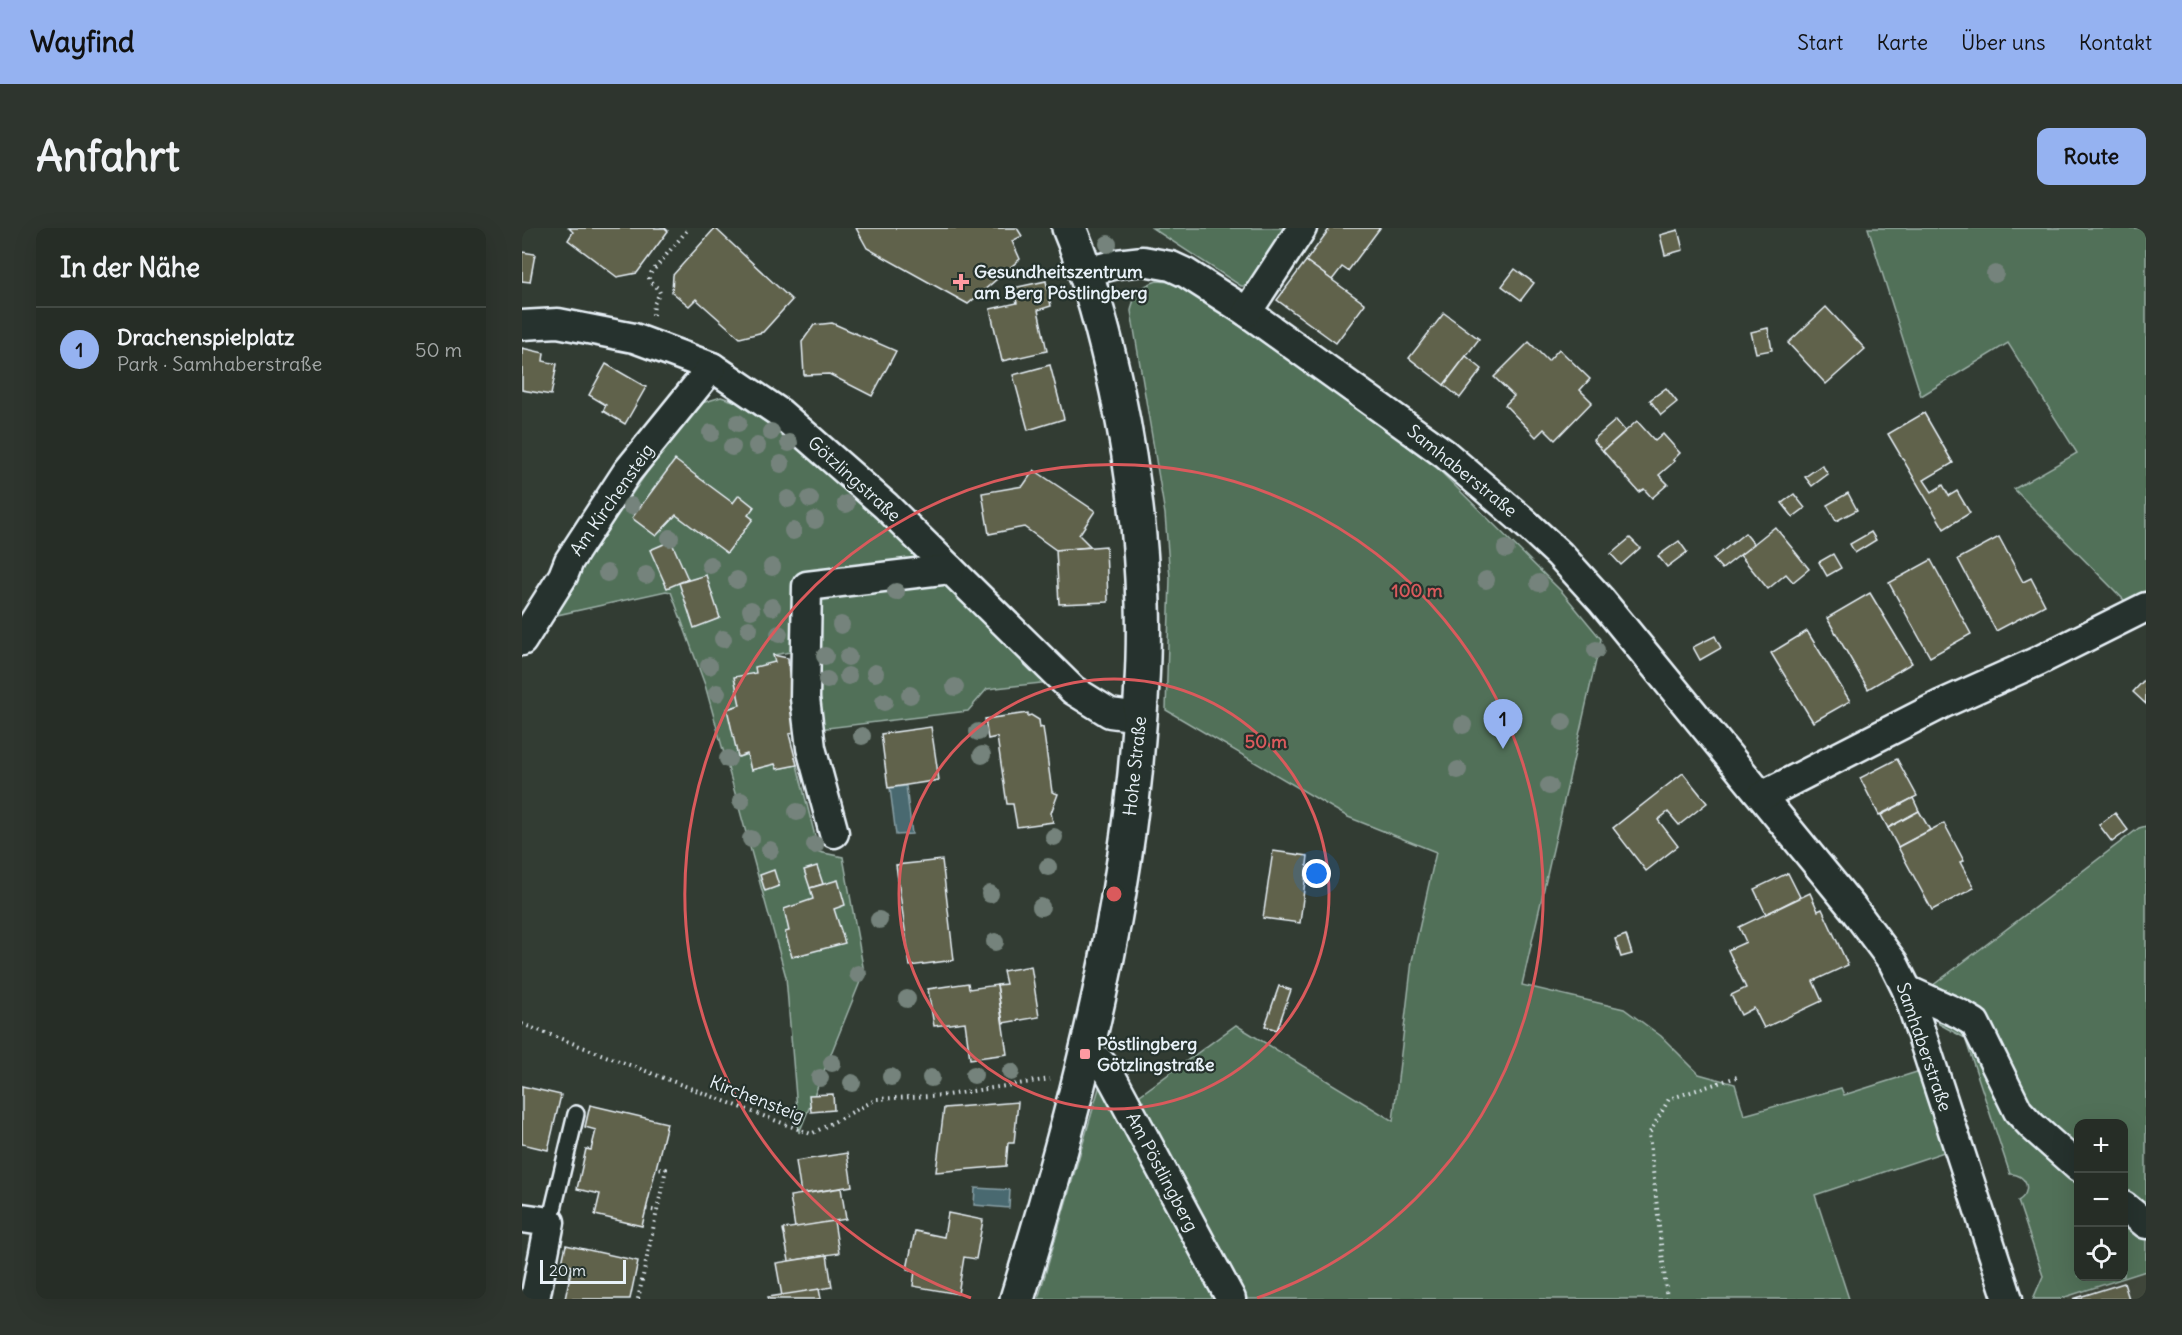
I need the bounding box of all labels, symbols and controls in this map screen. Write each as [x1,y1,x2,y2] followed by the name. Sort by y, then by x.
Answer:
[30,24,134,60] text: Wayfind
[1797,29,1843,56] text: Start
[1876,29,1928,56] text: Karte
[1961,29,2046,56] text: Über uns
[2079,29,2152,56] text: Kontakt
[2037,128,2146,185] button: Route
[36,130,180,182] text: Anfahrt
[60,251,200,284] text: In der Nähe
[974,260,1147,304] place label: Gesundheitszentrum am Berg Pöstlingberg
[952,273,970,291] marker: Gesundheitszentrum am Berg Pöstlingberg
[117,323,295,351] text: Drachenspielplatz
[76,337,83,362] text: 1
[415,337,462,362] text: 50 m
[117,351,322,376] text: Park · Samhaberstraße
[1403,419,1522,522] street label: Samhaberstraße
[803,431,906,526] street label: Götzlingstraße
[564,439,659,560] street label: Am Kirchensteig
[1392,579,1443,602] text: 100 m
[1484,700,1522,749] pin: 1
[1118,715,1151,817] street label: Hohe Straße
[1245,730,1287,753] text: 50 m
[1302,859,1331,888] your location
[1104,884,1124,904] centre of rings
[1892,979,1957,1114] street label: Samhaberstraße
[1097,1032,1215,1076] place label: Pöstlingberg Götzlingstraße
[1078,1047,1092,1061] marker: Pöstlingberg Götzlingstraße
[706,1070,808,1127] street label: Kirchensteig
[1121,1108,1204,1235] street label: Am Pöstlingberg
[2074,1119,2128,1281] map controls
[2074,1119,2128,1173] button: +
[2074,1173,2128,1227] button: −
[2074,1227,2128,1281] button: locate
[540,1257,626,1284] scale bar
[549,1260,586,1280] text: 20 m

